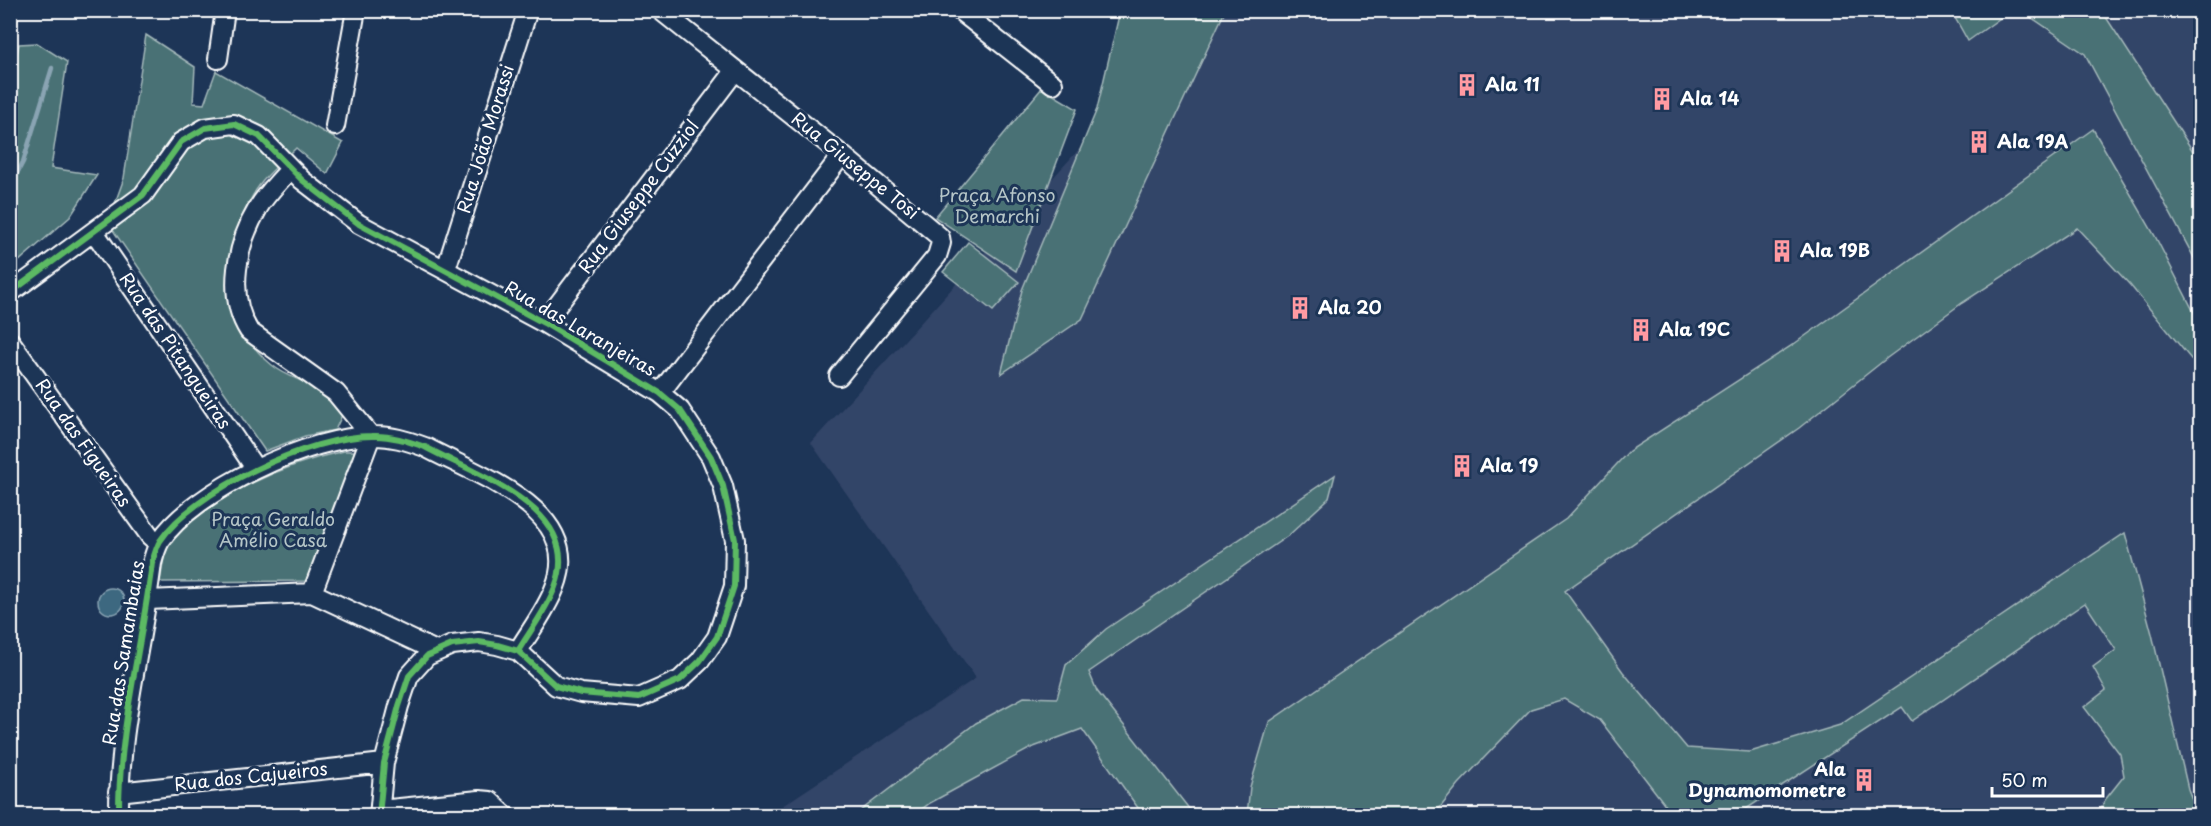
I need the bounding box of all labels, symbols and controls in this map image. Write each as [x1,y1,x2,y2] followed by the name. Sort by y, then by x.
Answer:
[449,61,520,216] street label: Rua João Morassi
[1485,70,1540,97] place label: Ala 11
[1454,72,1480,98] building icon: Ala 11
[1680,84,1739,111] place label: Ala 14
[1649,86,1675,112] building icon: Ala 14
[786,105,926,225] street label: Rua Giuseppe Tosi
[571,114,705,279] street label: Rua Giuseppe Cuzziol
[1997,127,2068,154] place label: Ala 19A
[1966,129,1992,155] building icon: Ala 19A
[939,181,1055,229] park label: Praça Afonso Demarchi
[1800,236,1870,263] place label: Ala 19B
[1769,238,1795,264] building icon: Ala 19B
[114,266,239,434] street label: Rua das Pitangueiras
[500,273,662,382] street label: Rua das Laranjeiras
[1318,293,1382,320] place label: Ala 20
[1287,295,1313,321] building icon: Ala 20
[1659,315,1730,342] place label: Ala 19C
[1628,317,1654,343] building icon: Ala 19C
[30,372,139,512] street label: Rua das Figueiras
[1480,451,1538,478] place label: Ala 19
[1449,453,1475,479] building icon: Ala 19
[211,505,335,553] park label: Praça Geraldo Amélio Casa
[95,558,150,747] street label: Rua das Samambaias
[173,754,329,797] street label: Rua dos Cajueiros
[1688,755,1846,803] place label: Ala Dynamomometre
[1992,760,2103,798] scale bar
[2001,766,2048,793] text: 50 m
[1851,767,1877,793] building icon: Ala Dynamomometre

